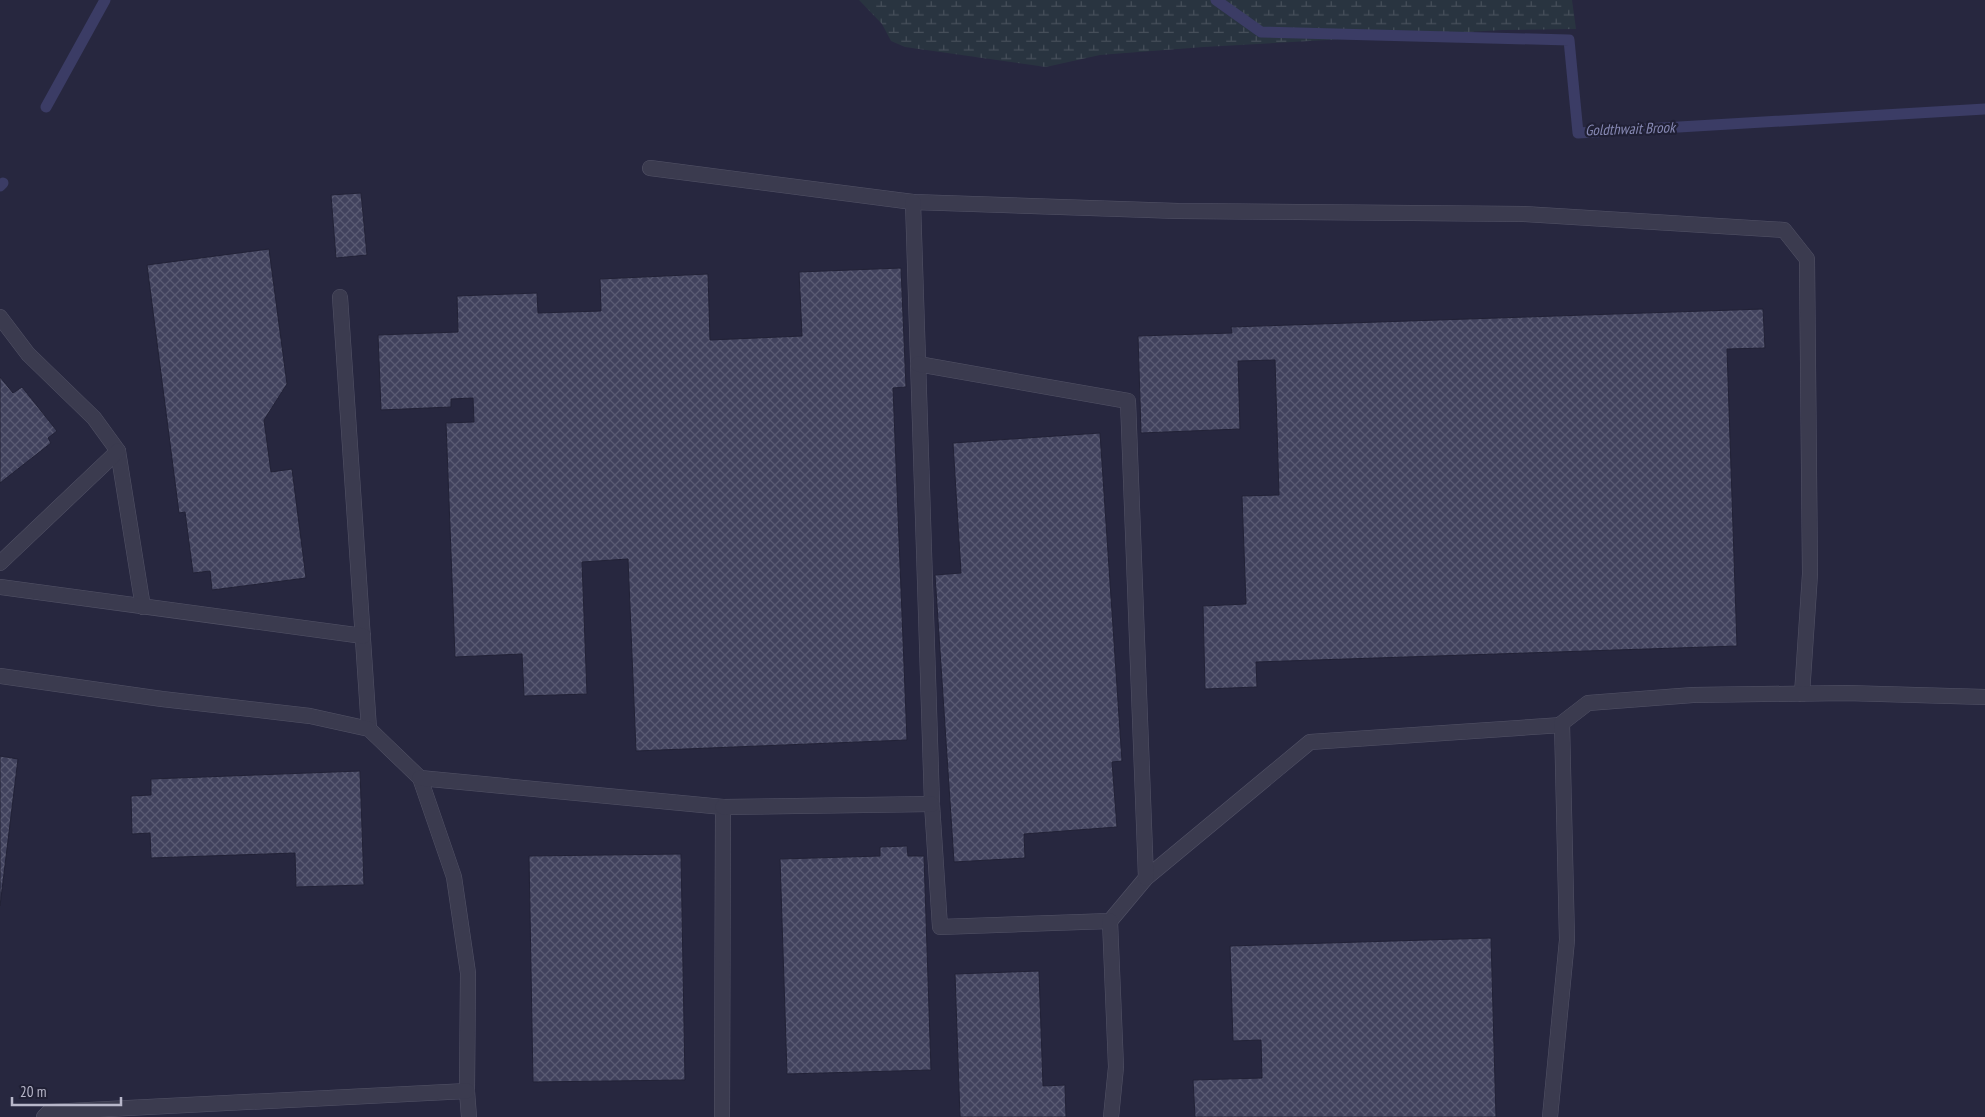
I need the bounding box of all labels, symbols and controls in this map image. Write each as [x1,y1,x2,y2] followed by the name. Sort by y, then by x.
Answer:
[1585,117,1677,140] water label: Goldthwait Brook
[12,1074,121,1106] scale bar
[20,1082,46,1101] text: 20 m

